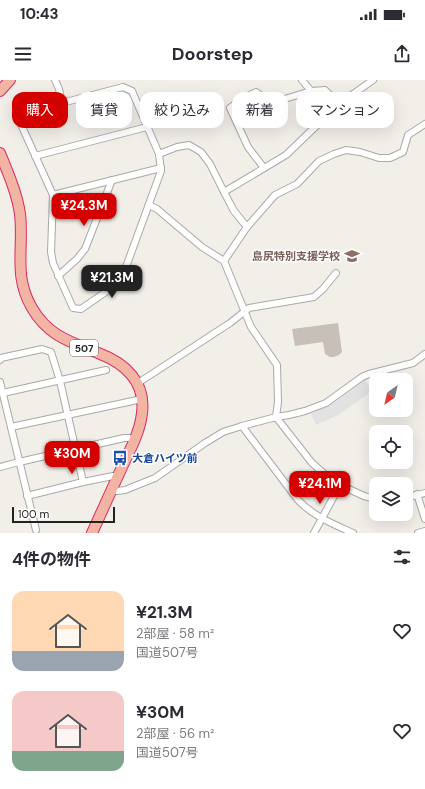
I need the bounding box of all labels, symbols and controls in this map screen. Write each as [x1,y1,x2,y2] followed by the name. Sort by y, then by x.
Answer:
[20,4,59,24] text: 10:43
[172,42,253,66] text: Doorstep
[12,43,34,65] icon: menu
[391,43,413,65] icon: share
[12,92,68,128] chip: 購入
[76,92,132,128] chip: 賃貸
[140,92,224,128] chip: 絞り込み
[232,92,288,128] chip: 新着
[296,92,394,128] chip: マンション
[51,193,117,227] pin: ¥24.3M
[61,197,107,214] text: ¥24.3M
[343,247,361,265] school or university icon: 島尻特別支援学校
[252,249,340,263] place label: 島尻特別支援学校
[79,265,145,299] pin: ¥21.3M
[90,269,134,286] text: ¥21.3M
[70,340,98,356] road number: 507
[369,373,413,417] north arrow
[369,373,413,521] map controls
[369,425,413,469] button: locate
[48,441,96,475] pin: ¥30M
[54,445,90,462] text: ¥30M
[111,449,129,467] bus stop icon: 大倉ハイツ前
[132,451,198,465] place label: 大倉ハイツ前
[287,471,353,505] pin: ¥24.1M
[298,475,342,492] text: ¥24.1M
[369,477,413,521] button: layers
[12,505,115,524] scale bar
[18,507,49,521] text: 100 m
[391,546,413,568] icon: filters
[12,548,91,570] text: 4件の物件
[136,601,193,623] text: ¥21.3M
[44,607,92,655] icon: home
[391,620,413,642] icon: heart
[136,625,214,642] text: 2部屋 · 58 m²
[136,644,199,661] text: 国道507号
[136,701,184,723] text: ¥30M
[44,707,92,755] icon: home
[391,720,413,742] icon: heart
[136,725,214,742] text: 2部屋 · 56 m²
[136,744,199,761] text: 国道507号

